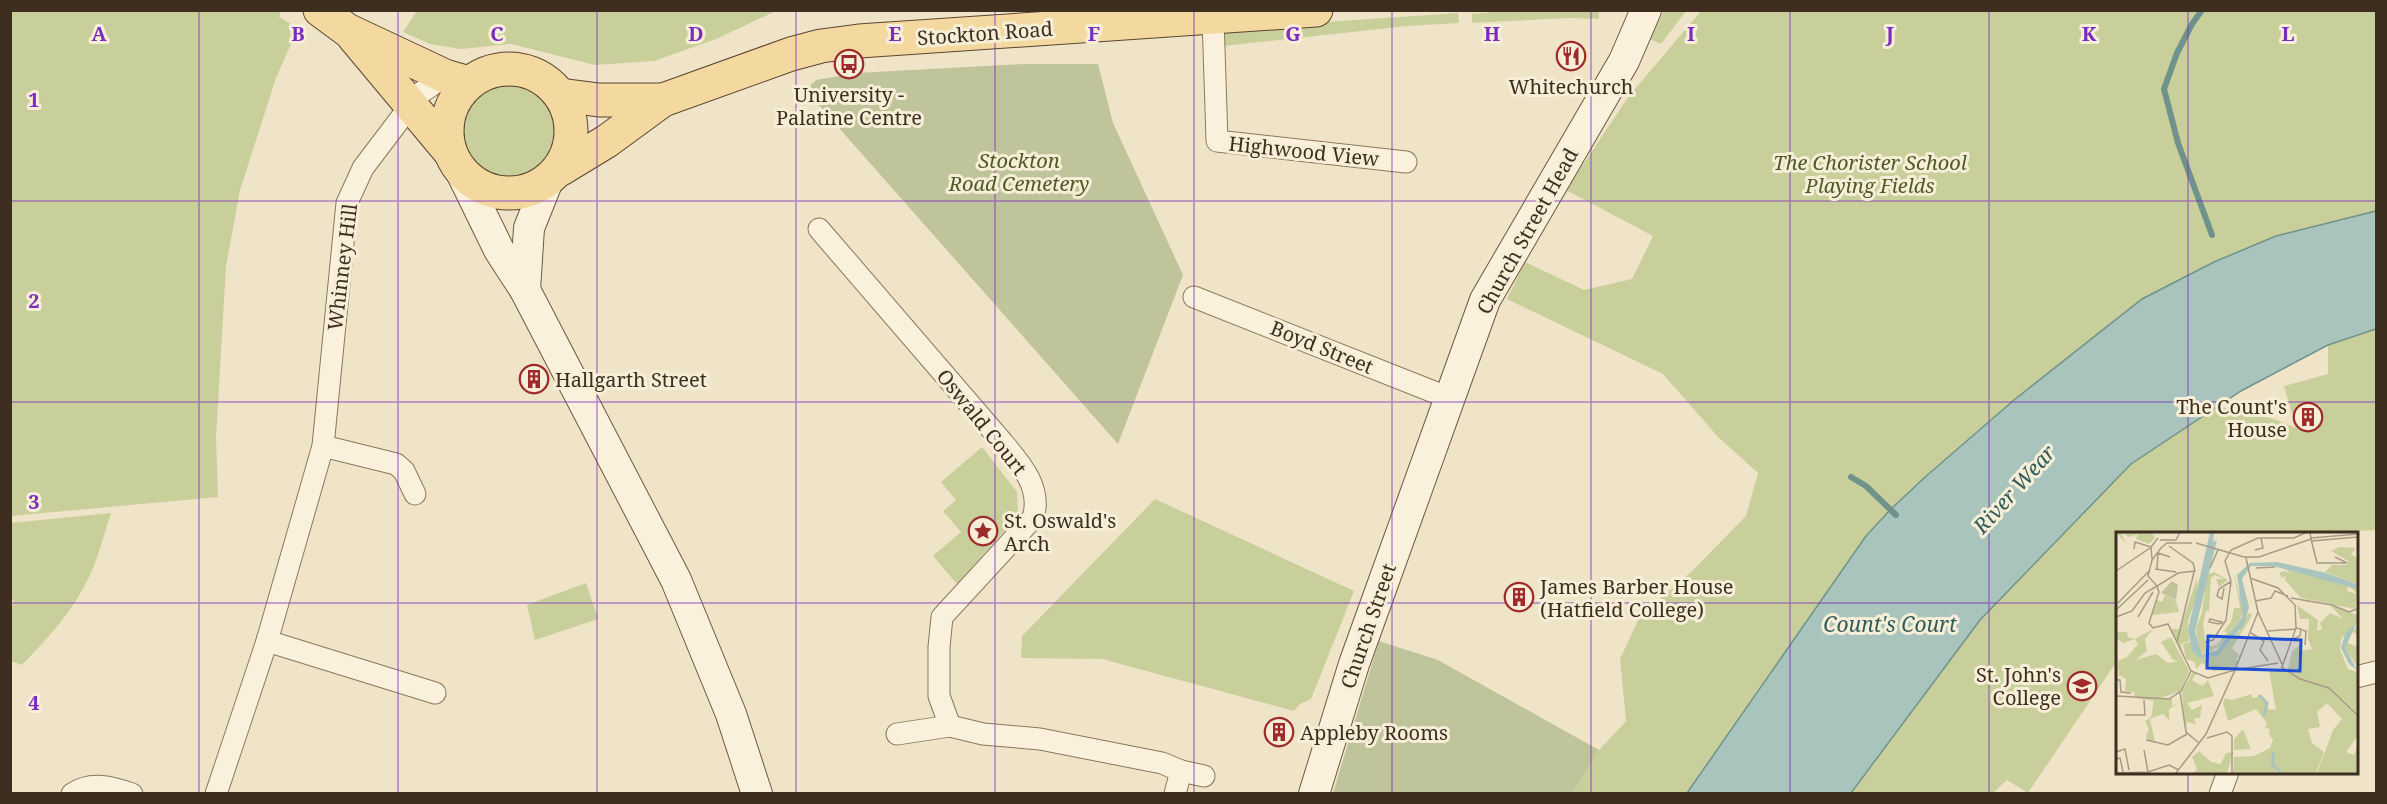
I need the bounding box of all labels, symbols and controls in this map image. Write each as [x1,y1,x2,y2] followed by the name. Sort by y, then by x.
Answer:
[916,15,1054,51] street label: Stockton Road
[91,20,107,47] text: A
[291,20,305,47] text: B
[490,20,504,47] text: C
[688,20,704,47] text: D
[888,20,902,47] text: E
[1088,20,1100,47] text: F
[1285,20,1301,47] text: G
[1484,20,1500,47] text: H
[1687,20,1695,47] text: I
[1885,20,1894,47] text: J
[2082,20,2097,47] text: K
[2281,20,2295,47] text: L
[1555,40,1587,72] restaurant icon: Whitechurch
[833,48,865,80] bus stop icon: University - Palatine Centre
[1509,73,1634,100] place label: Whitechurch
[776,81,922,131] place label: University - Palatine Centre
[28,86,40,113] text: 1
[1227,130,1381,172] street label: Highwood View
[1470,143,1584,319] street label: Church Street Head
[948,147,1089,197] park label: Stockton Road Cemetery
[1773,149,1967,199] park label: The Chorister School Playing Fields
[321,202,363,332] street label: Whinney Hill
[28,287,40,314] text: 2
[1267,314,1377,380] street label: Boyd Street
[518,363,550,395] building icon: Hallgarth Street
[931,363,1033,481] street label: Oswald Court
[555,366,707,393] place label: Hallgarth Street
[2176,393,2287,443] place label: The Count's House
[2292,401,2324,433] building icon: The Count's House
[1966,439,2061,540] water label: River Wear
[28,488,40,515] text: 3
[1004,507,1116,557] place label: St. Oswald's Arch
[967,515,999,547] place icon: St. Oswald's Arch
[2116,532,2357,774] inset map
[1334,560,1402,692] street label: Church Street
[1539,573,1733,623] place label: James Barber House (Hatfield College)
[1503,581,1535,613] building icon: James Barber House (Hatfield College)
[1823,610,1957,638] water label: Count's Court
[1976,661,2061,711] place label: St. John's College
[2066,670,2098,702] school or university icon: St. John's College
[28,689,40,716] text: 4
[1263,716,1295,748] building icon: Appleby Rooms
[1300,719,1448,746] place label: Appleby Rooms

